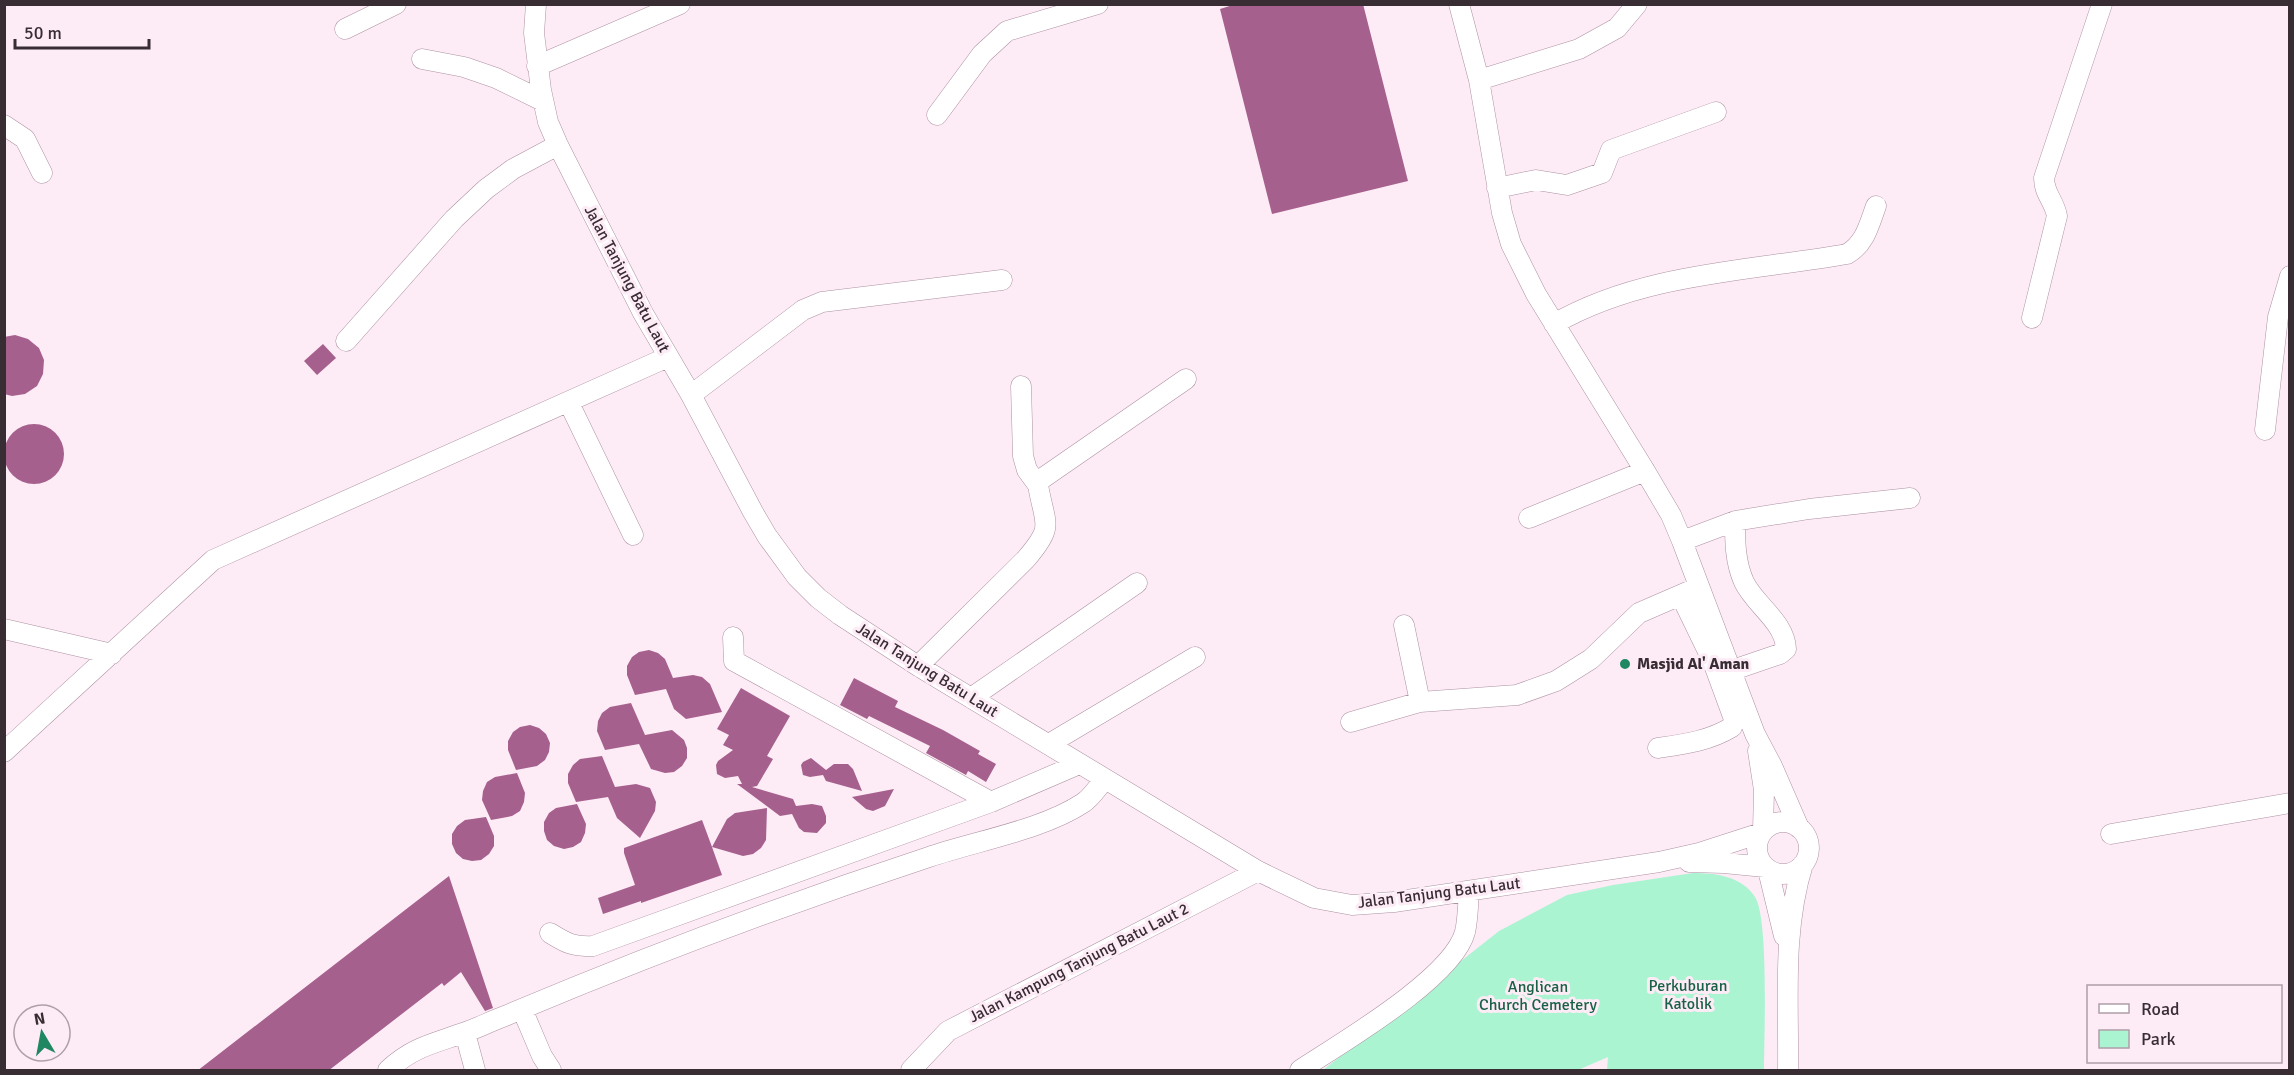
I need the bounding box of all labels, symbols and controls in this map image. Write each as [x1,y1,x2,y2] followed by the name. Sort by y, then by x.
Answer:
[15,12,148,50] scale bar
[24,22,62,44] text: 50 m
[580,202,674,356] street label: Jalan Tanjung Batu Laut
[852,618,1002,722] street label: Jalan Tanjung Batu Laut
[1637,654,1750,674] place label: Masjid Al' Aman
[1618,657,1632,671] marker: Masjid Al' Aman
[1357,873,1522,913] street label: Jalan Tanjung Batu Laut
[966,899,1192,1027] street label: Jalan Kampung Tanjung Batu Laut 2
[1649,976,1727,1014] park label: Perkuburan Katolik
[1479,977,1598,1015] park label: Anglican Church Cemetery
[2087,985,2282,1063] legend
[2141,998,2180,1020] text: Road
[12,1003,72,1063] north arrow
[32,1008,47,1030] text: N
[2141,1028,2176,1050] text: Park

